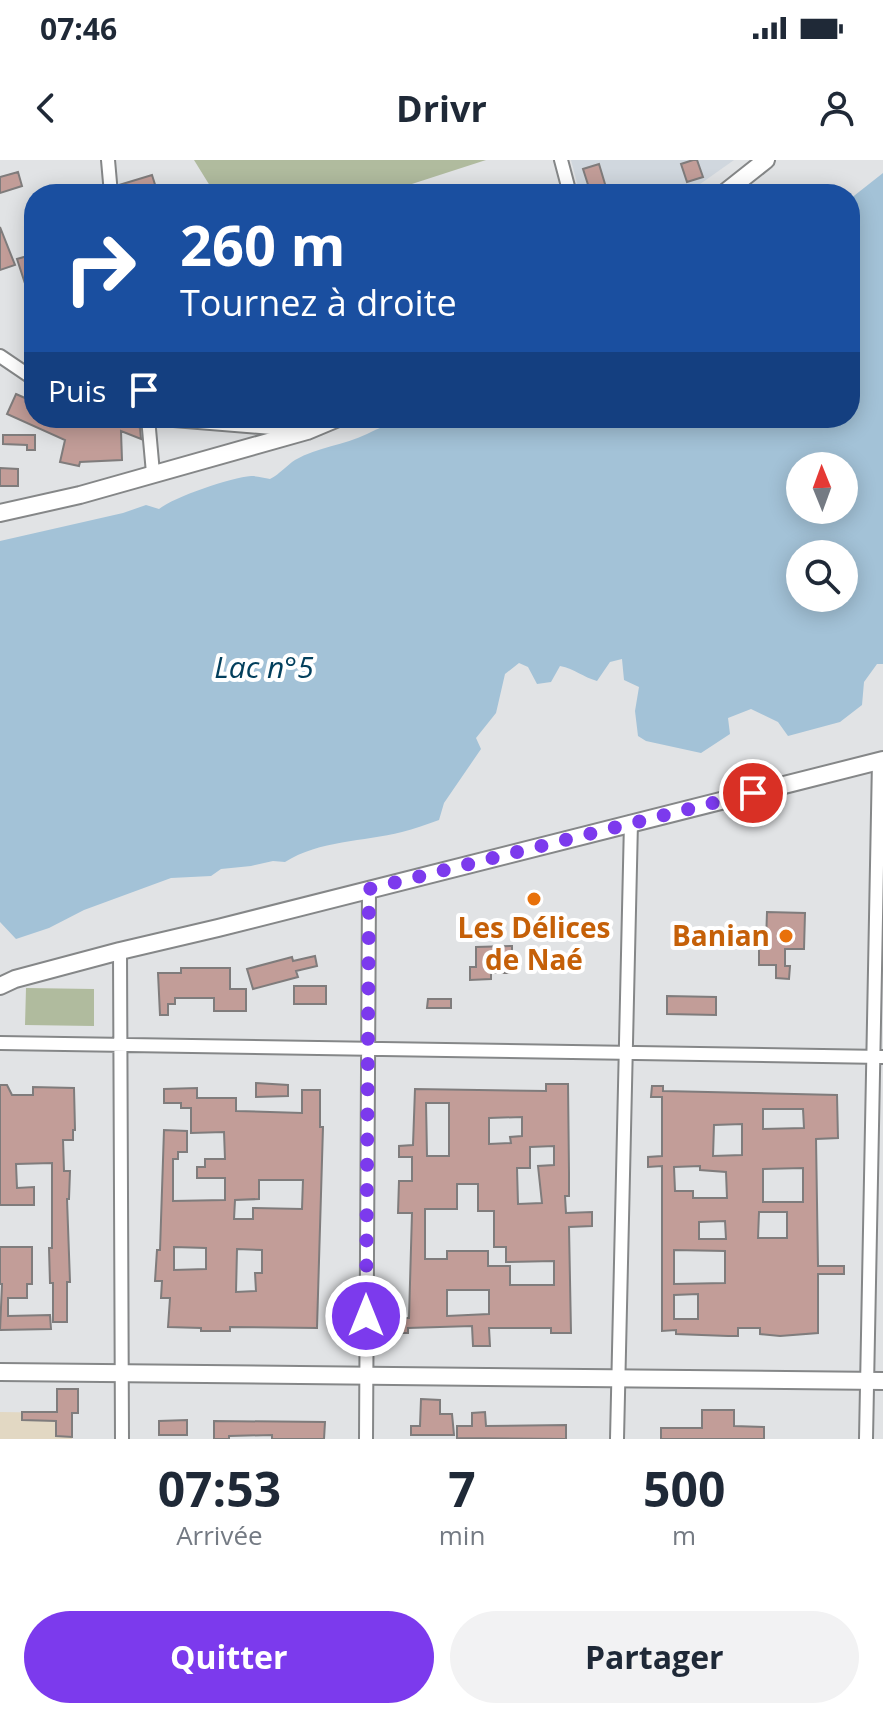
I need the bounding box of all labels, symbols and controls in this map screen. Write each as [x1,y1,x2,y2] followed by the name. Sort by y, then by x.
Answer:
[40,8,117,49] text: 07:46
[396,84,487,133] text: Drivr
[24,86,68,130] icon: back
[815,86,859,130] icon: person
[180,206,346,282] text: 260 m
[48,216,152,320] icon: right
[180,278,457,327] text: Tournez à droite
[122,368,166,412] icon: arrive
[48,370,106,411] text: Puis
[786,452,858,524] north arrow
[786,452,858,612] map controls
[786,540,858,612] button: search
[214,646,314,687] water label: Lac n°5
[719,759,787,827] pin
[731,771,775,815] icon: arrive
[525,890,543,908] marker: Les Délices de Naé
[458,908,610,978] place label: Les Délices de Naé
[672,916,770,954] place label: Banian
[777,927,795,945] marker: Banian
[324,1274,408,1358] position arrow
[158,1456,281,1521] text: 07:53
[448,1456,476,1521] text: 7
[643,1456,725,1521] text: 500
[176,1517,263,1553] text: Arrivée
[439,1517,485,1553] text: min
[672,1517,696,1553] text: m
[24,1611,434,1703] button: Quitter
[450,1611,859,1703] button: Partager

